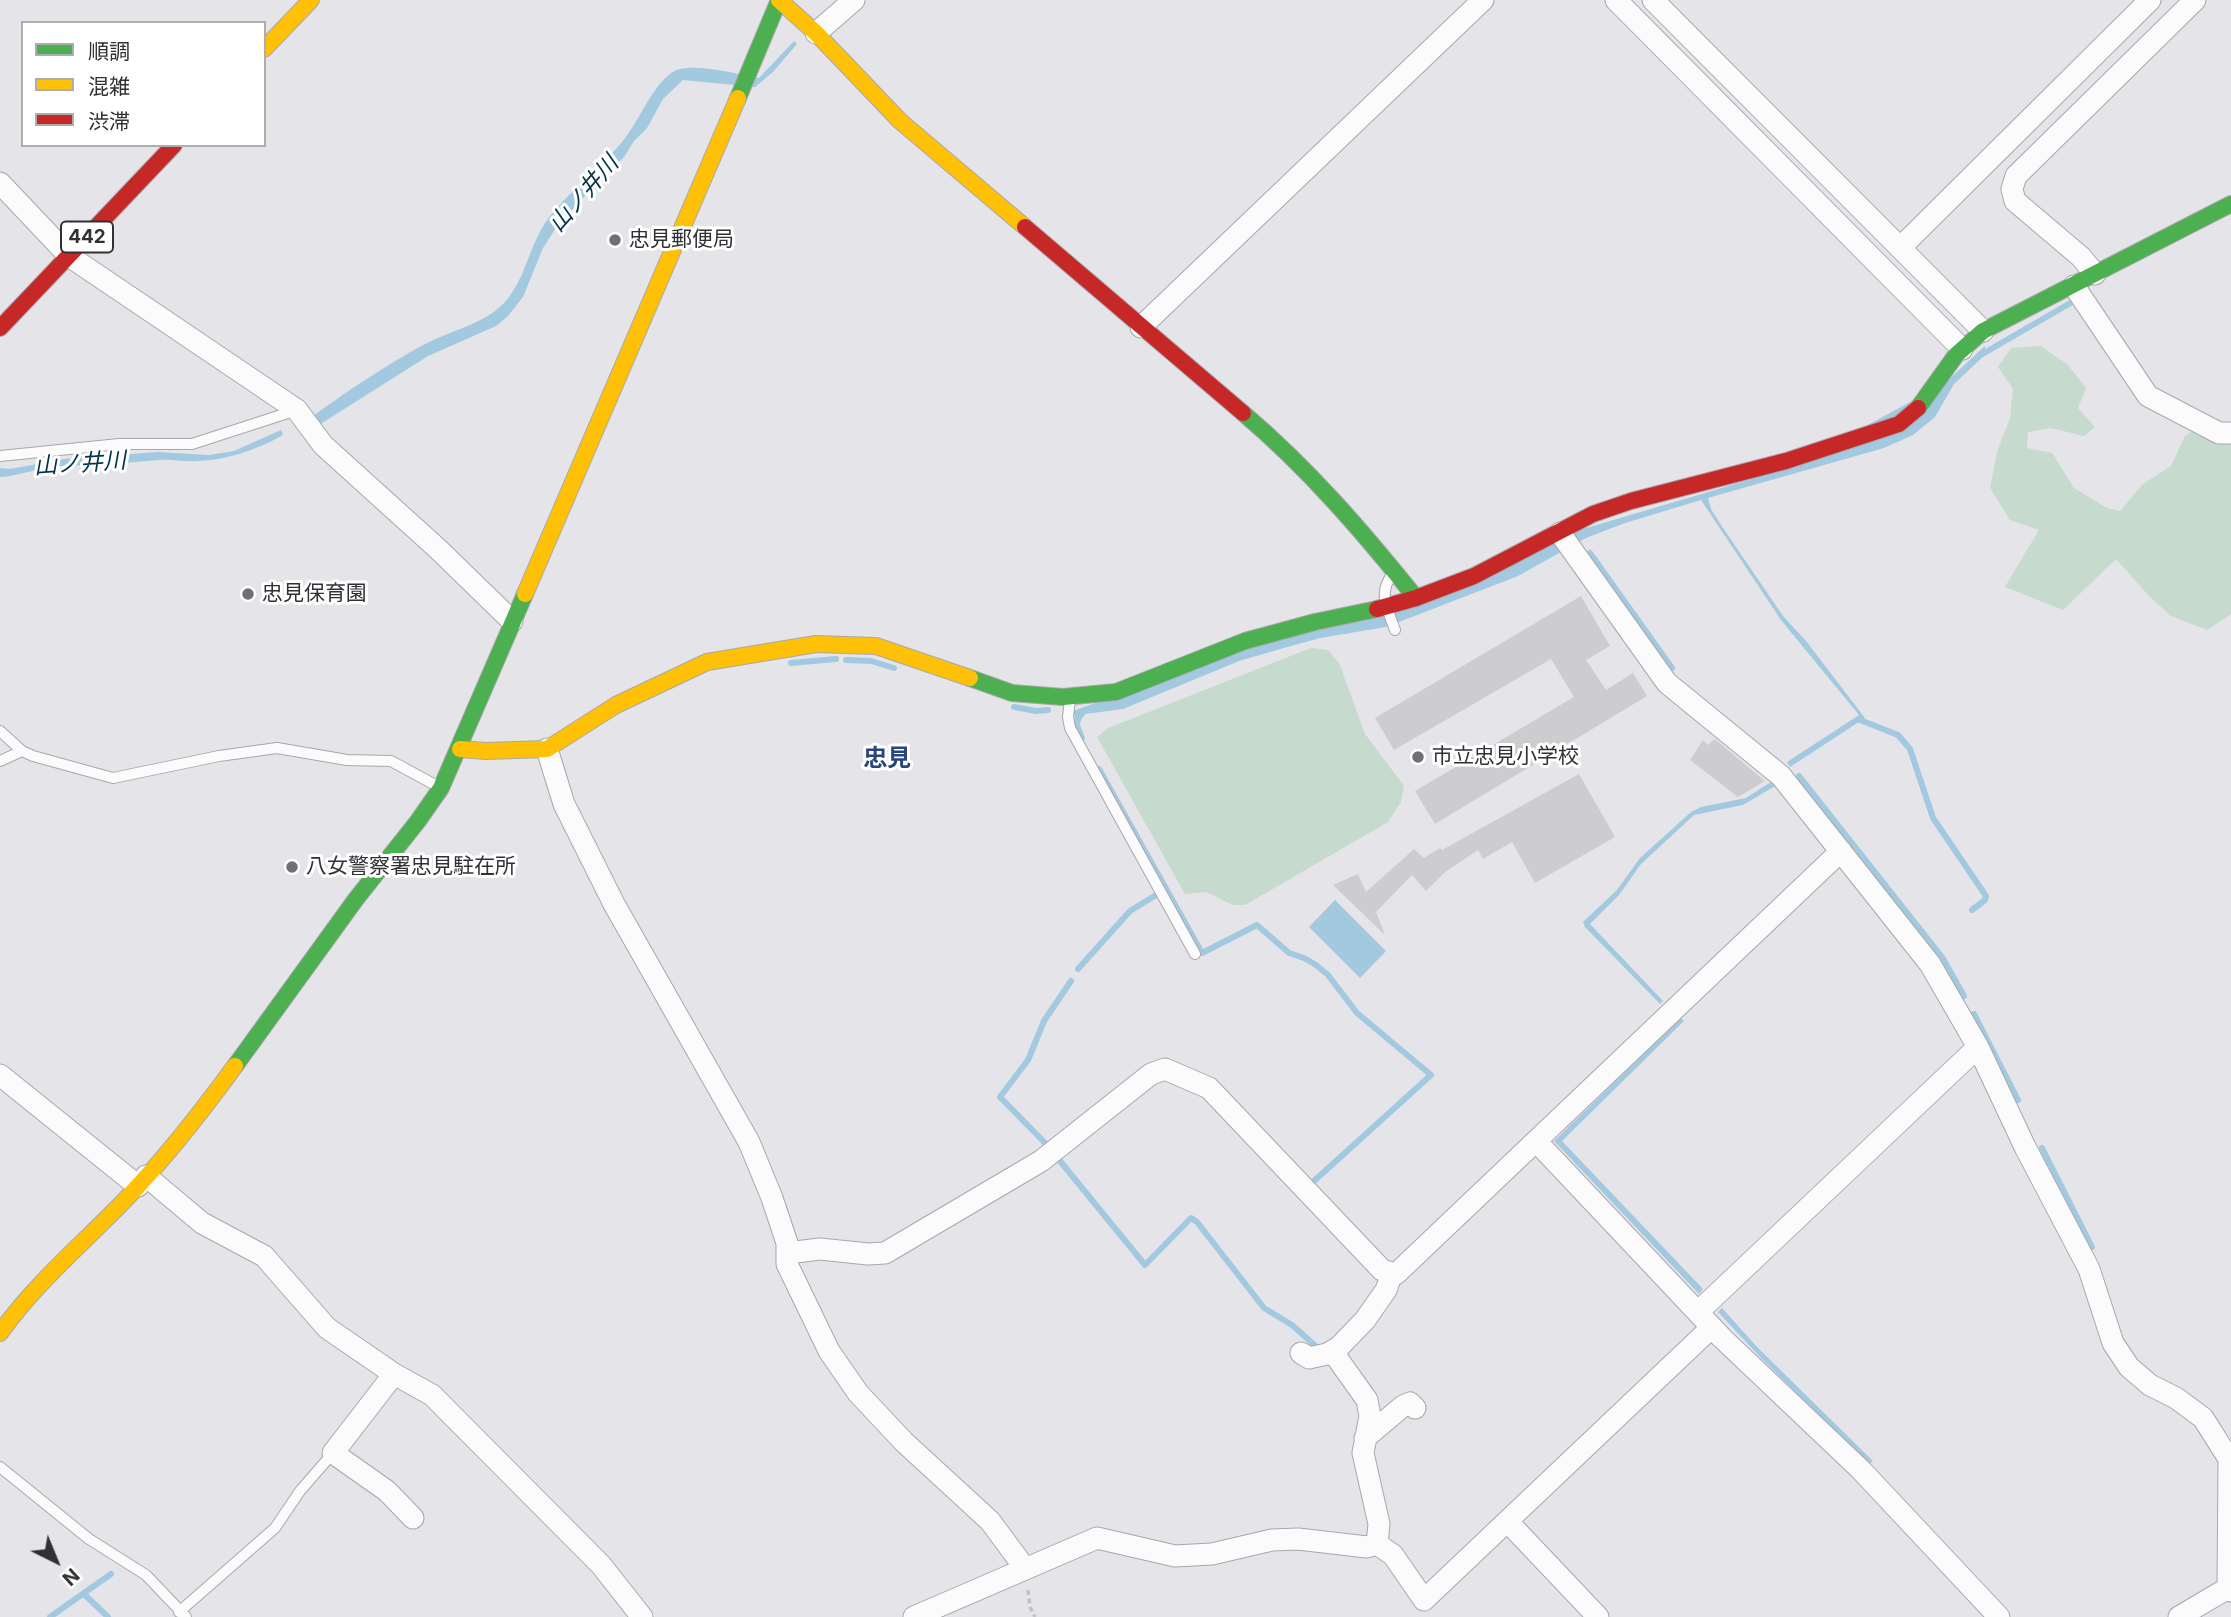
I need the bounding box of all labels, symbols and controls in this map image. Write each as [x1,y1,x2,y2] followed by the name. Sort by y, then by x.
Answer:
[21,21,266,147] legend
[88,39,130,64] text: 順調
[88,74,130,99] text: 混雑
[88,109,130,134] text: 渋滞
[543,150,625,238] water label: 山ノ井川
[61,221,113,252] road number: 442
[629,227,734,253] place label: 忠見郵便局
[607,232,623,248] marker: 忠見郵便局
[33,447,127,481] water label: 山ノ井川
[262,581,367,607] place label: 忠見保育園
[240,586,256,602] marker: 忠見保育園
[1432,744,1579,770] place label: 市立忠見小学校
[863,745,911,773] district label: 忠見
[1410,749,1426,765] marker: 市立忠見小学校
[306,854,516,880] place label: 八女警察署忠見駐在所
[284,859,300,875] marker: 八女警察署忠見駐在所
[21,1526,91,1596] north arrow
[58,1563,84,1590] text: N

